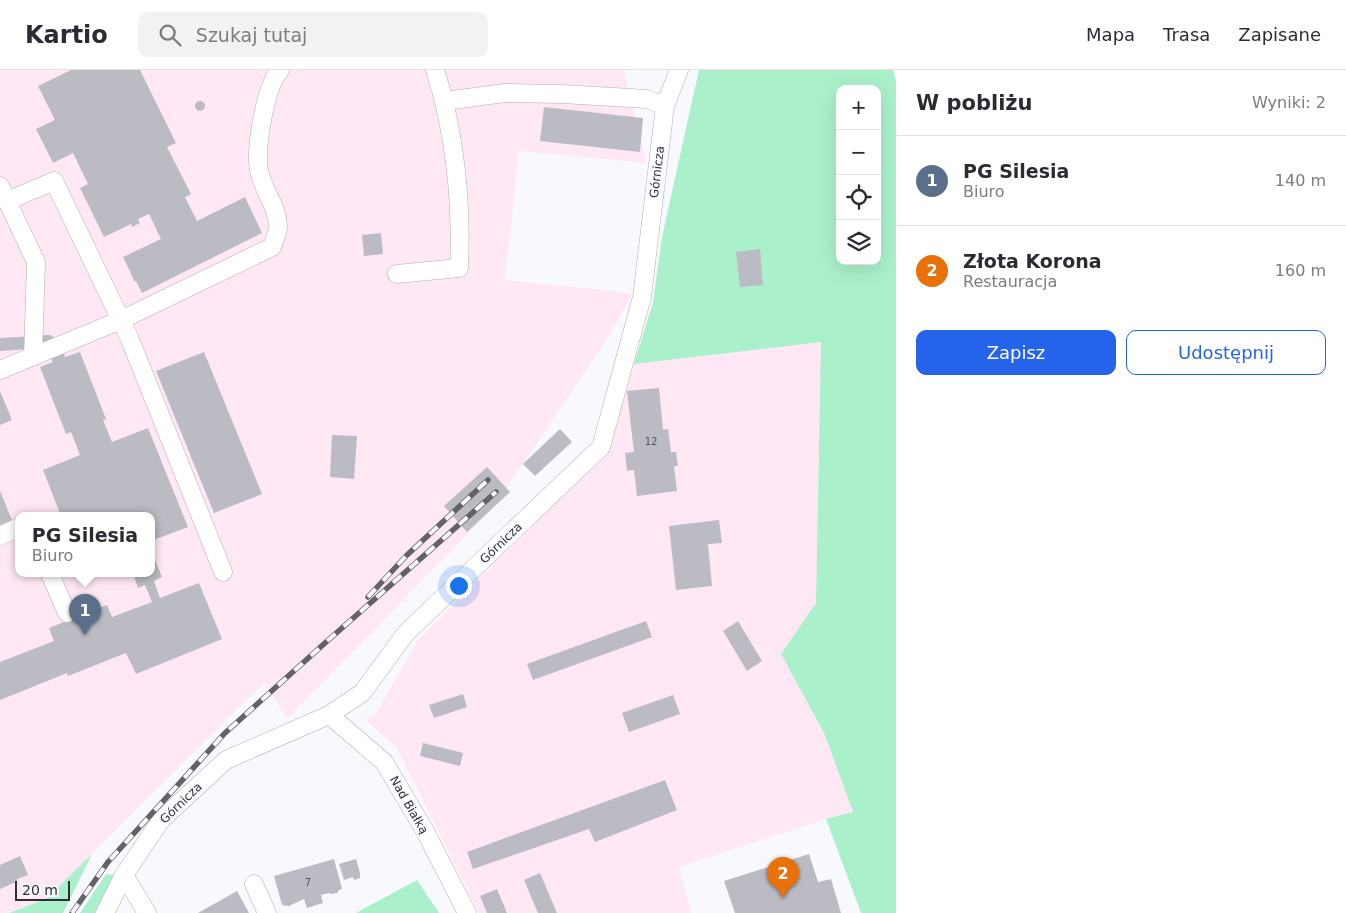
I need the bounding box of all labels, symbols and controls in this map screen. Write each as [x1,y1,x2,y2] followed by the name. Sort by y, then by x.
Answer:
[138,12,488,57] search box
[25,21,108,49] text: Kartio
[156,21,184,49] icon: search
[196,24,307,46] text: Szukaj tutaj
[1086,24,1135,45] text: Mapa
[1163,24,1210,45] text: Trasa
[1238,24,1321,45] text: Zapisane
[836,85,881,265] map controls
[836,85,881,130] button: +
[916,91,1033,115] text: W pobliżu
[1252,93,1326,112] text: Wyniki: 2
[836,130,881,175] button: −
[647,145,667,199] street label: Górnicza
[963,160,1069,182] text: PG Silesia
[926,171,938,190] text: 1
[1275,171,1326,190] text: 140 m
[836,175,881,220] button: locate
[963,182,1005,201] text: Biuro
[836,220,881,265] button: layers
[963,250,1102,272] text: Złota Korona
[926,261,938,280] text: 2
[1275,261,1326,280] text: 160 m
[963,272,1057,291] text: Restauracja
[916,330,1116,375] button: Zapisz
[1126,330,1326,375] button: Udostępnij
[645,436,657,447] house number: 12
[15,512,155,577] popup
[477,520,525,566] street label: Górnicza
[32,524,138,546] text: PG Silesia
[32,546,73,565] text: Biuro
[446,573,472,599] your location
[69,594,101,635] pin: 1
[387,774,431,836] street label: Nad Białką
[157,780,205,826] street label: Górnicza
[767,857,799,898] pin: 2
[305,877,311,888] house number: 7
[15,878,70,901] scale bar
[22,882,58,898] text: 20 m

